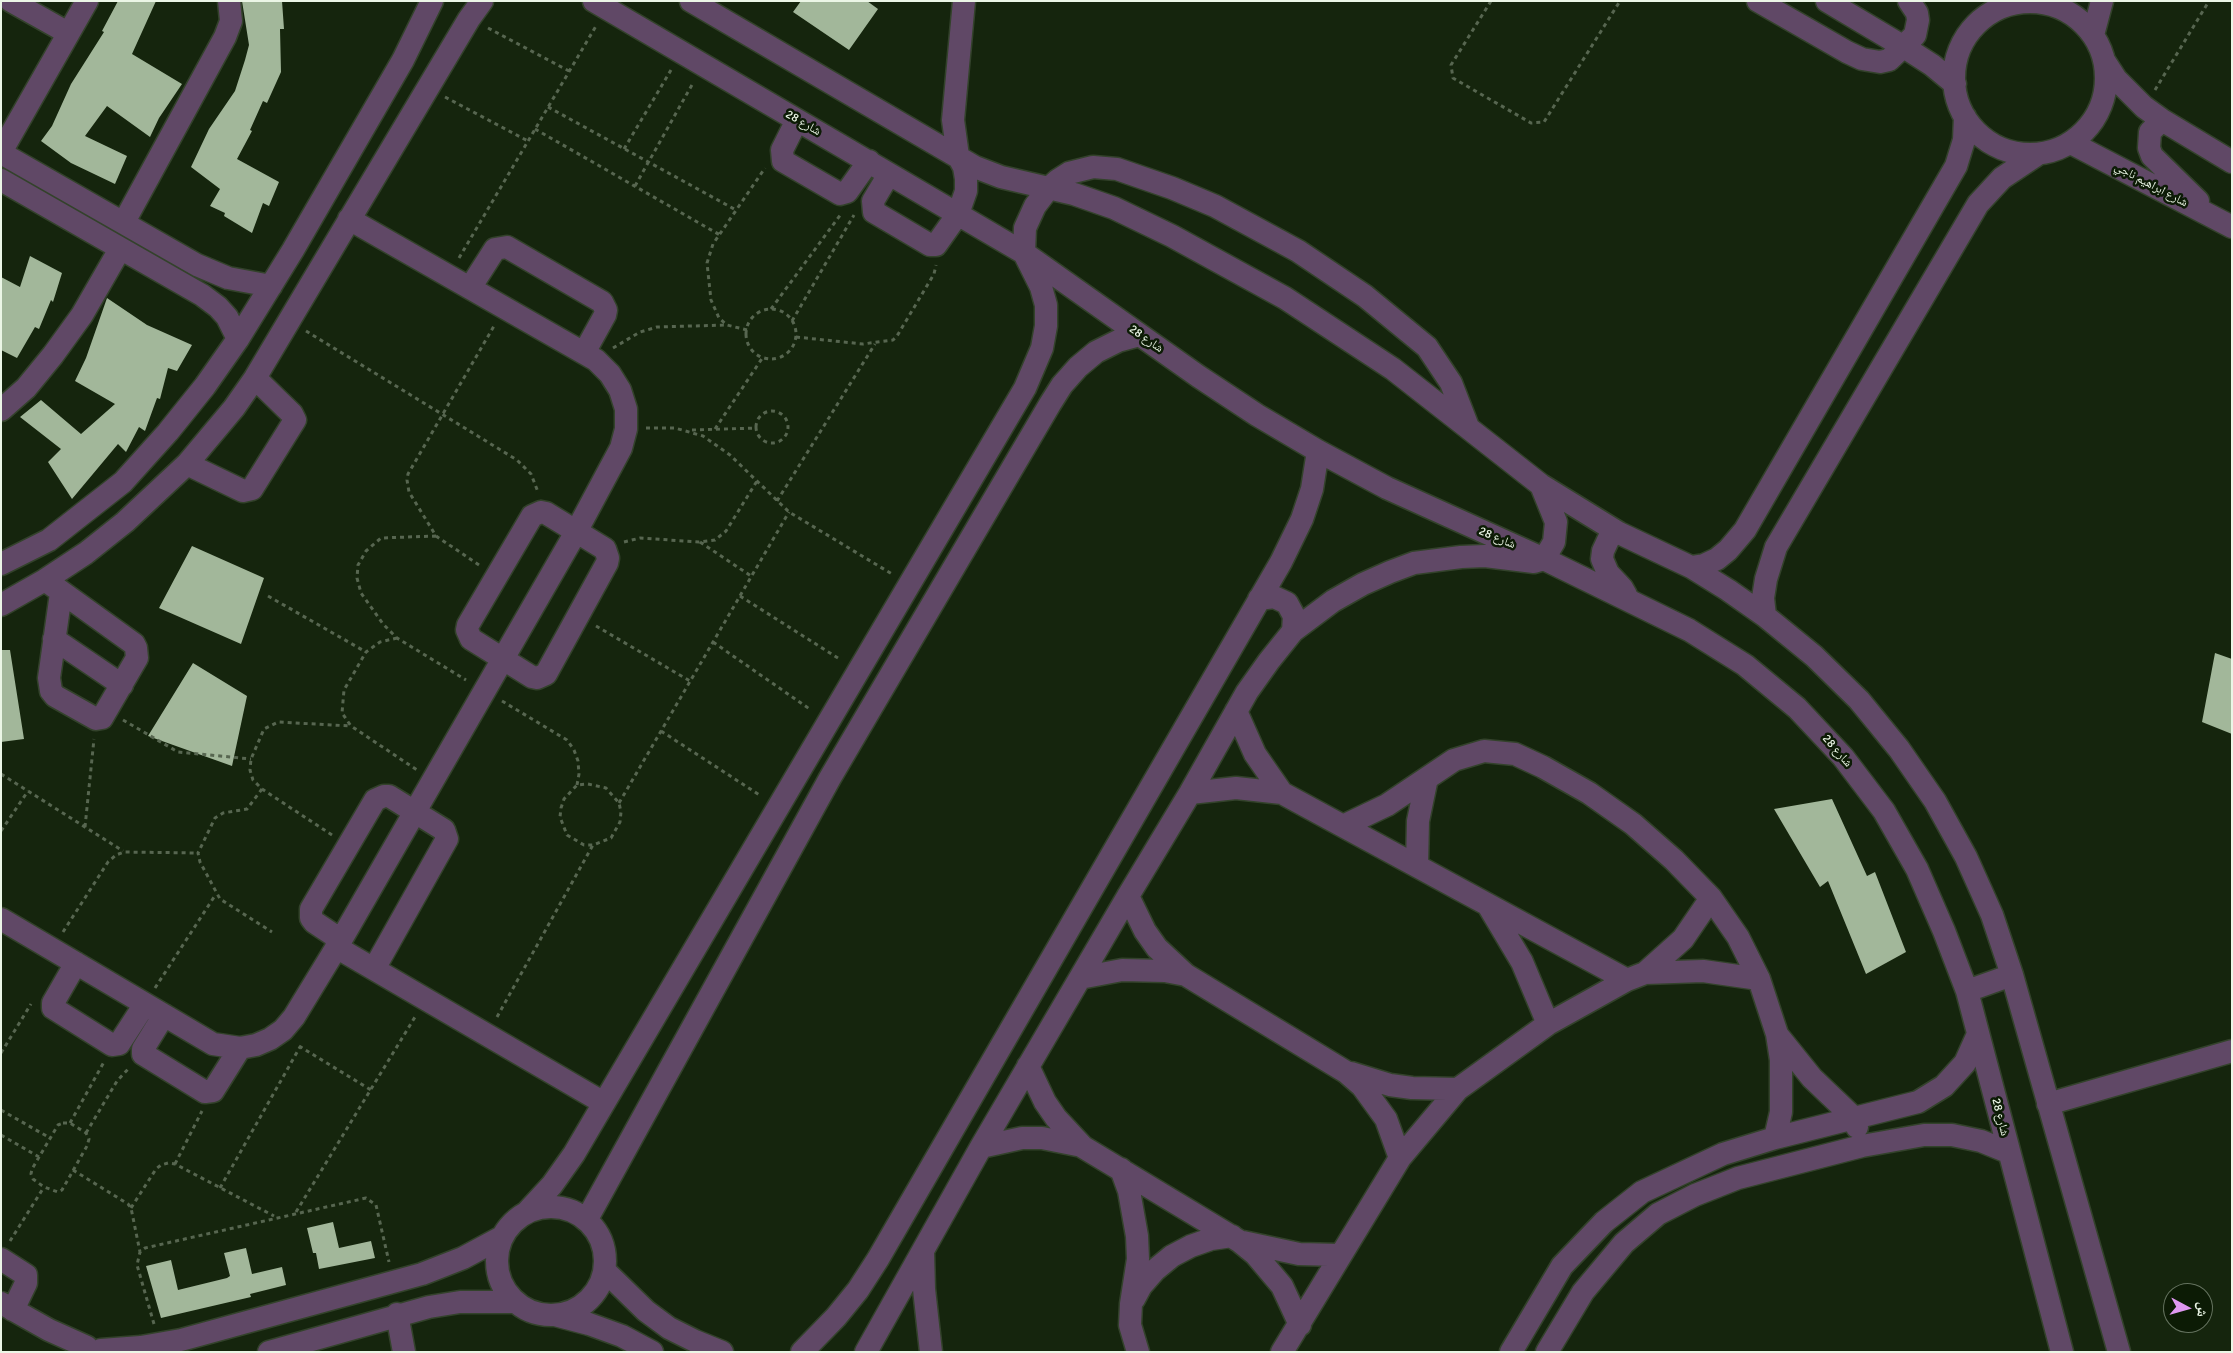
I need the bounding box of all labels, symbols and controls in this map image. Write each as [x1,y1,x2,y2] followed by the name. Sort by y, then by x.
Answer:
[783,107,823,139] street label: شارع 28
[2112,160,2190,210] street label: شارع ابراهيم ناجي
[1126,322,1166,356] street label: شارع 28
[1477,524,1517,552] street label: شارع 28
[1819,732,1855,770] street label: شارع 28
[1988,1097,2012,1137] street label: شارع 28
[2163,1283,2213,1333] north arrow
[2193,1301,2212,1318] text: ش

